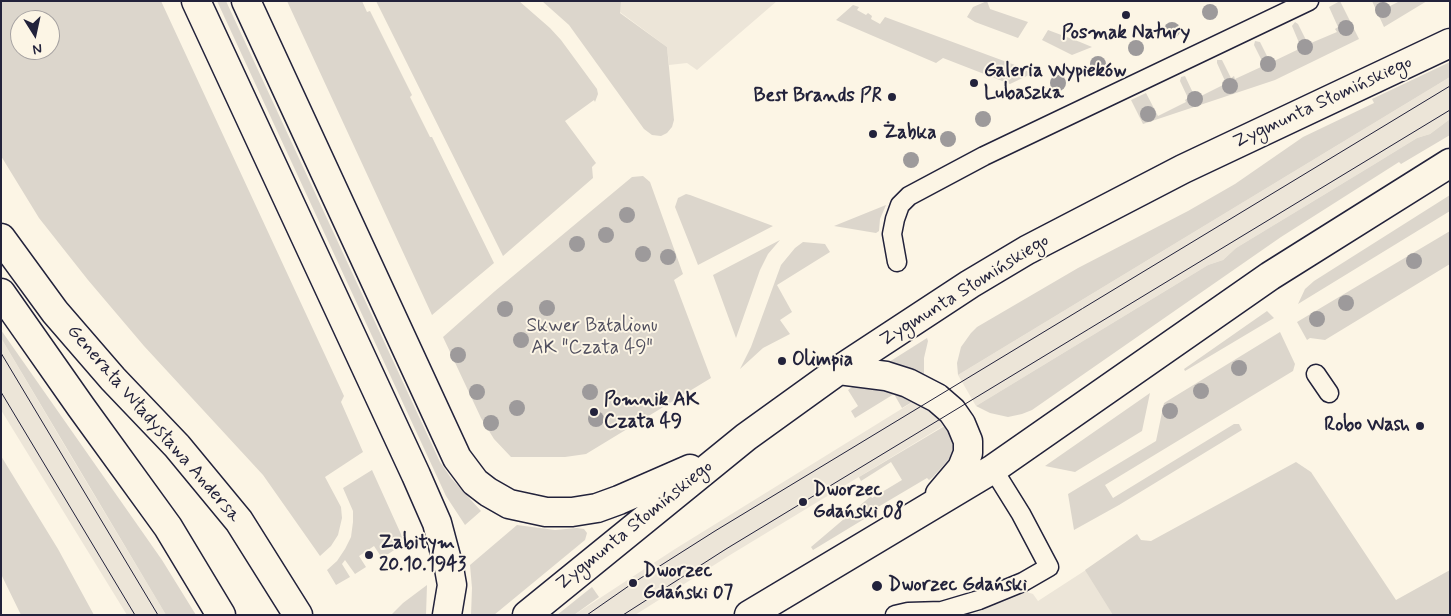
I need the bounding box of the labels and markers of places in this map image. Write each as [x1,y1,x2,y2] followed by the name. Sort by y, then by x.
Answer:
[1120,9,1132,21] marker: Posmak Natury
[1062,23,1190,45] place label: Posmak Natury
[984,61,1126,105] place label: Galeria Wypieków Lubaszka
[968,77,980,89] marker: Galeria Wypieków Lubaszka
[753,86,882,108] place label: Best Brands PR
[886,91,898,103] marker: Best Brands PR
[883,123,936,145] place label: Żabka
[867,128,879,140] marker: Żabka
[792,350,853,372] place label: Olimpia
[776,355,788,367] marker: Olimpia
[604,390,699,434] place label: Pomnik AK Czata 49
[588,406,600,418] marker: Pomnik AK Czata 49
[1324,415,1410,437] place label: Robo Wash
[1414,420,1426,432] marker: Robo Wash
[813,480,904,524] place label: Dworzec Gdański 08
[797,496,809,508] marker: Dworzec Gdański 08
[379,533,466,577] place label: Zabitym 20.10.1943
[363,549,375,561] marker: Zabitym 20.10.1943
[643,561,733,605] place label: Dworzec Gdański 07
[888,575,1027,597] place label: Dworzec Gdański
[627,577,639,589] marker: Dworzec Gdański 07
[870,579,884,593] marker: Dworzec Gdański

